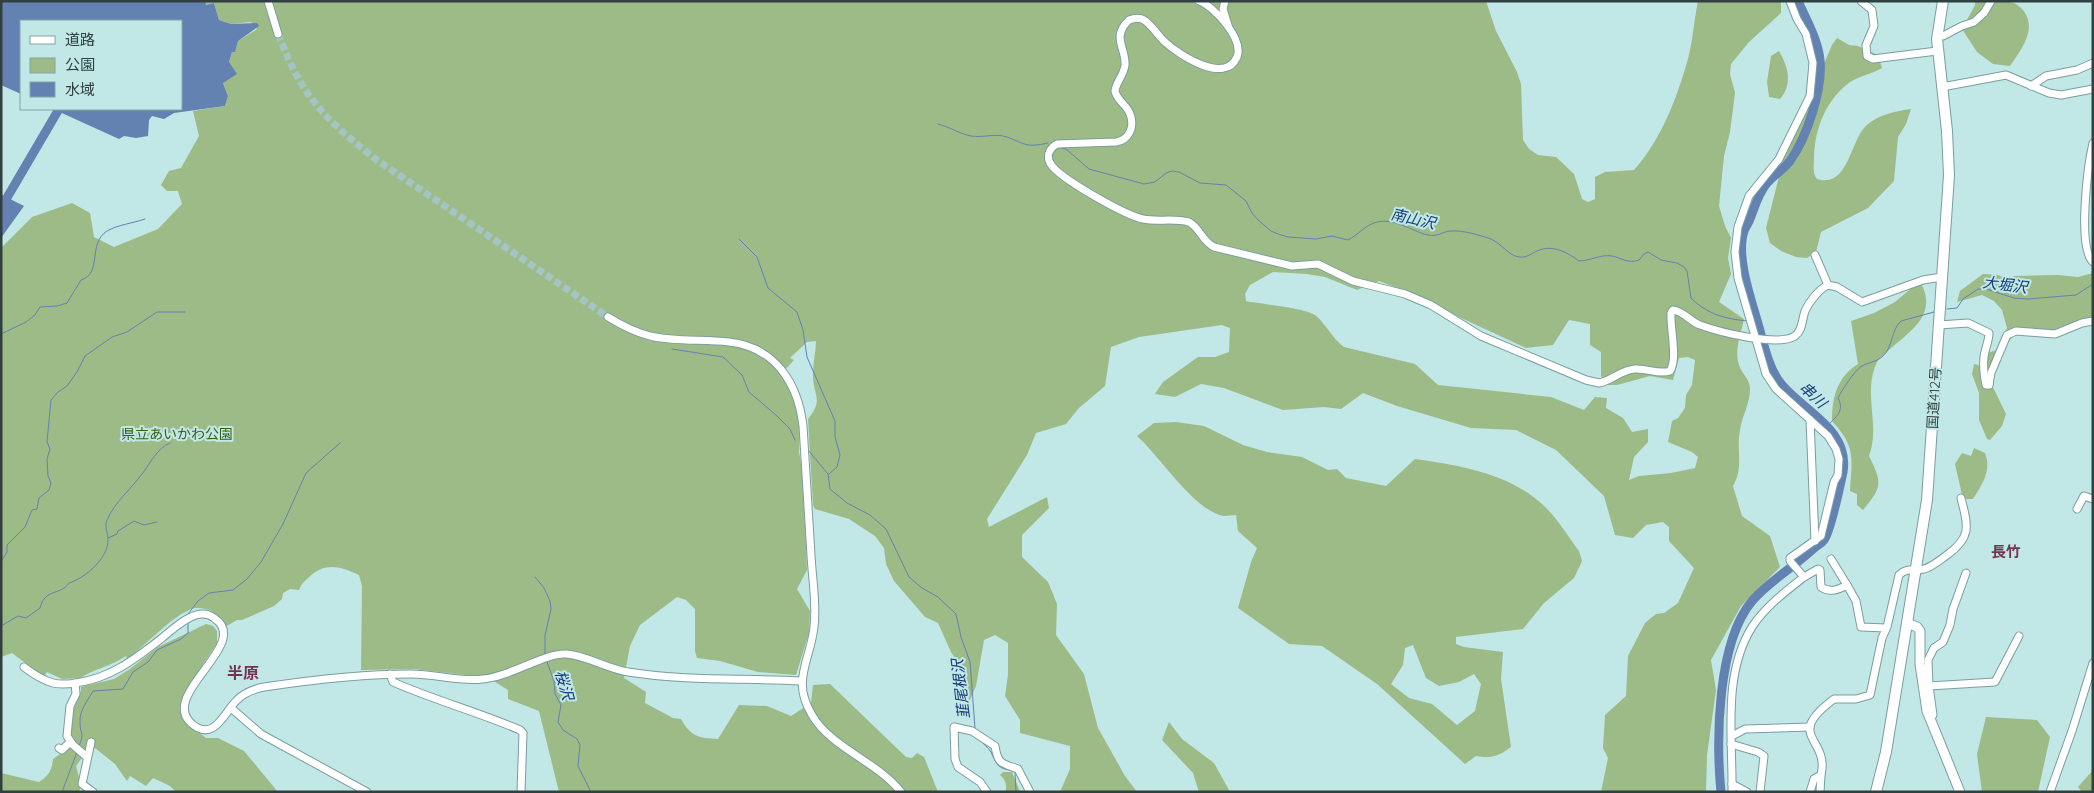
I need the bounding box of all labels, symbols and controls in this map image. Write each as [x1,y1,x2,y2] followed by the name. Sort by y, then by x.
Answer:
[20,20,182,110] legend
[65,30,95,49] text: 道路
[65,55,95,74] text: 公園
[65,80,95,99] text: 水域
[1389,204,1439,233] water label: 南山沢
[1982,272,2031,297] water label: 大堀沢
[1923,366,1945,430] street label: 国道412号
[1796,377,1832,413] water label: 串川
[121,425,233,443] park label: 県立あいかわ公園
[1991,542,2021,561] district label: 長竹
[947,656,974,720] water label: 韮尾根沢
[227,663,259,683] district label: 半原
[551,668,578,704] water label: 桜沢

